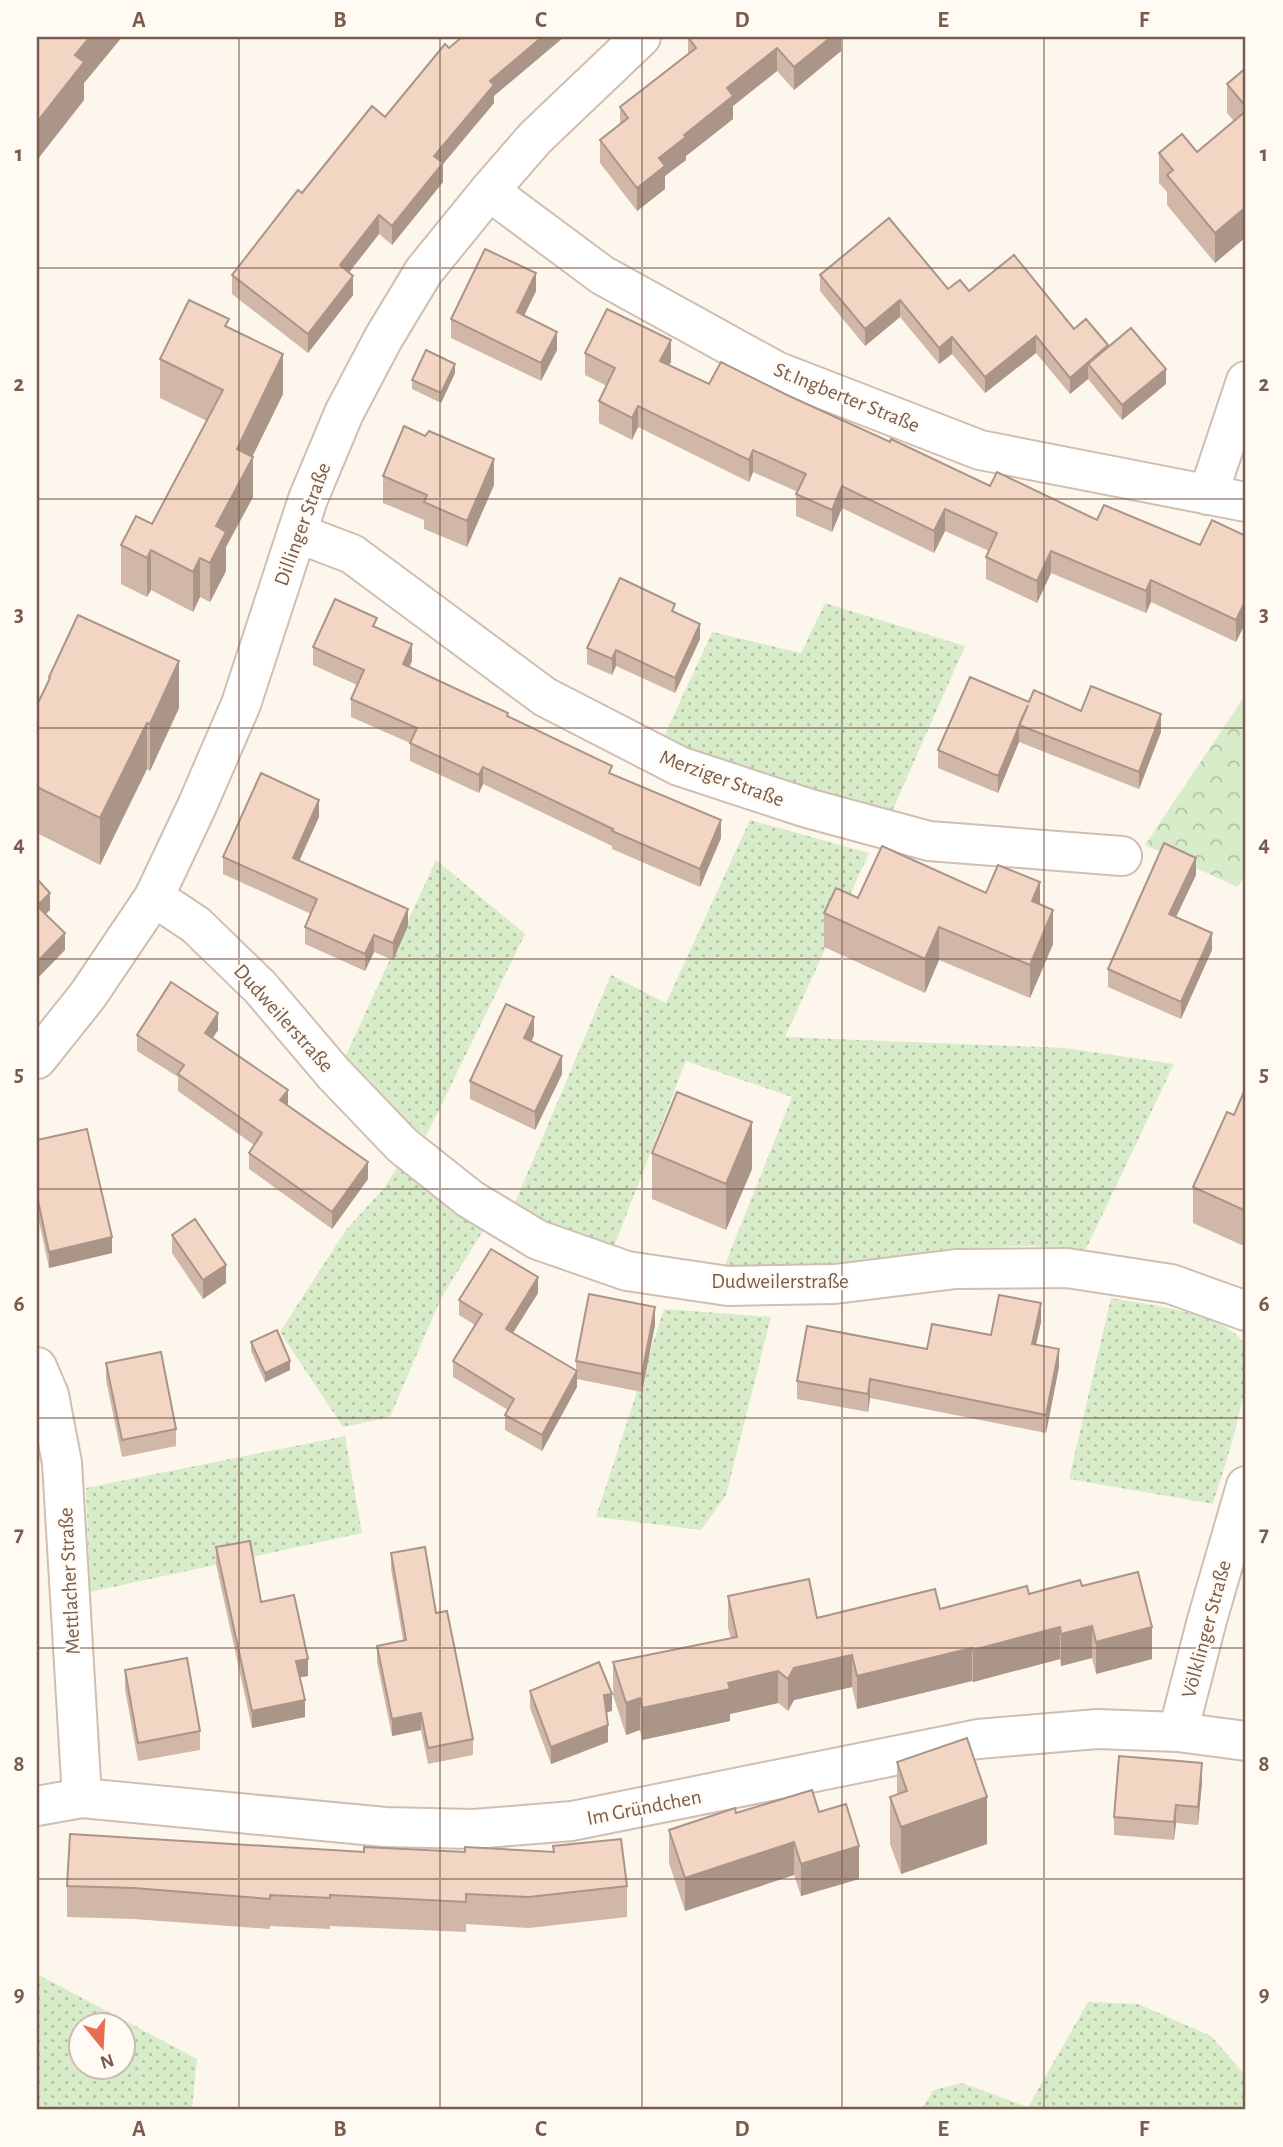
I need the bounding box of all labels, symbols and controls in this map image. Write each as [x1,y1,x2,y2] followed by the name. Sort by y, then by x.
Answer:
[132,9,146,32] text: A
[333,9,347,32] text: B
[535,9,547,32] text: C
[734,9,750,32] text: D
[937,9,949,32] text: E
[1139,9,1150,32] text: F
[15,143,23,166] text: 1
[1260,143,1268,166] text: 1
[771,359,923,436] street label: St.Ingberter Straße
[14,373,25,396] text: 2
[1259,373,1270,396] text: 2
[270,460,334,589] street label: Dillinger Straße
[14,603,24,626] text: 3
[1259,603,1269,626] text: 3
[657,746,787,811] street label: Merziger Straße
[13,833,25,856] text: 4
[1258,833,1270,856] text: 4
[230,960,337,1076] street label: Dudweilerstraße
[14,1063,24,1086] text: 5
[1259,1063,1269,1086] text: 5
[711,1271,849,1292] street label: Dudweilerstraße
[13,1293,25,1316] text: 6
[1258,1293,1270,1316] text: 6
[55,1507,84,1655] street label: Mettlacher Straße
[14,1523,24,1546] text: 7
[1259,1523,1269,1546] text: 7
[1178,1558,1235,1700] street label: Völklinger Straße
[13,1753,25,1776] text: 8
[1258,1753,1270,1776] text: 8
[585,1786,703,1829] street label: Im Gründchen
[13,1983,25,2006] text: 9
[1258,1983,1270,2006] text: 9
[66,2010,136,2080] north arrow
[98,2050,116,2072] text: N
[132,2118,146,2141] text: A
[333,2118,347,2141] text: B
[535,2118,547,2141] text: C
[734,2118,750,2141] text: D
[937,2118,949,2141] text: E
[1139,2118,1150,2141] text: F

